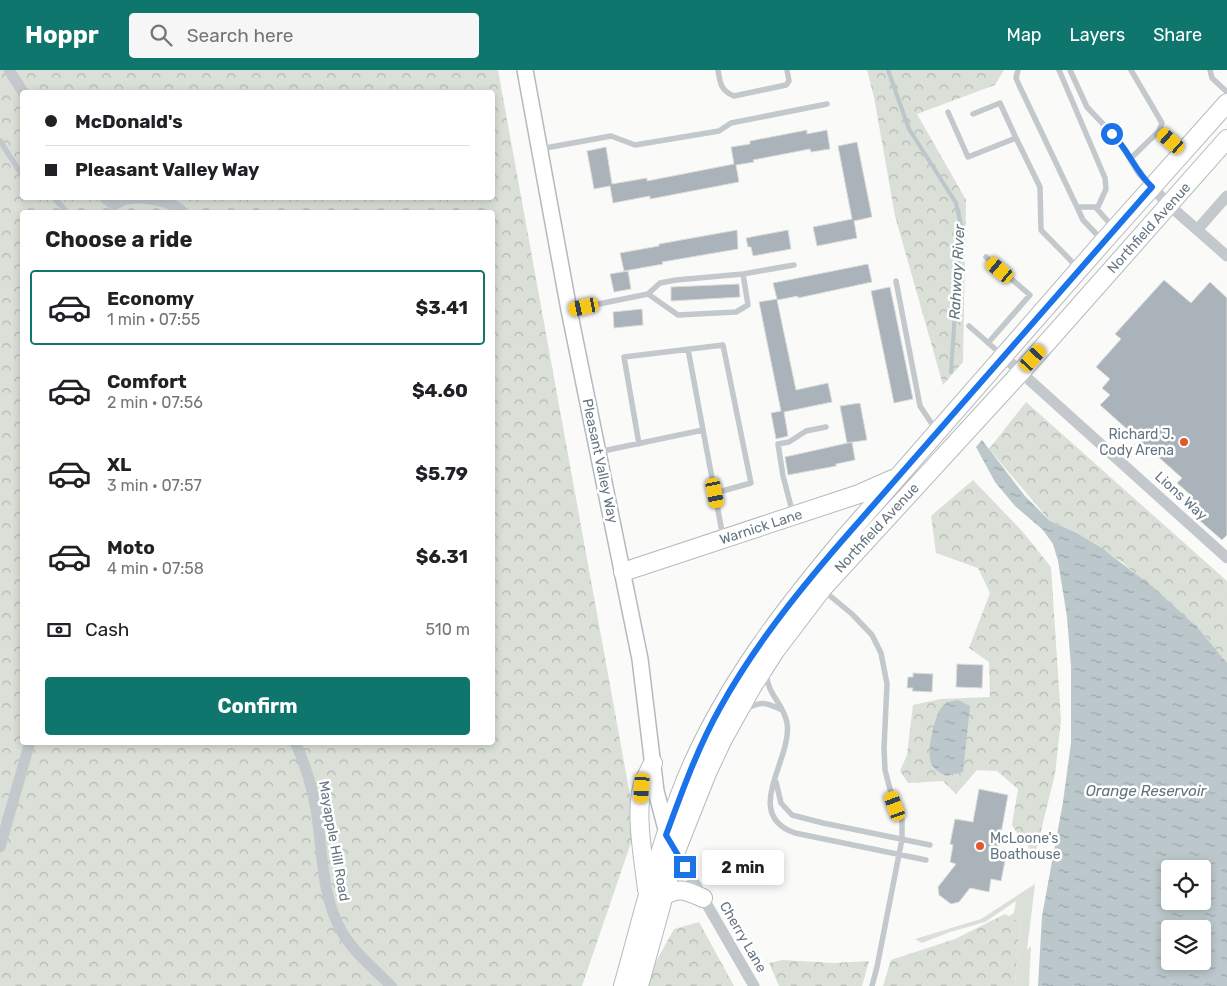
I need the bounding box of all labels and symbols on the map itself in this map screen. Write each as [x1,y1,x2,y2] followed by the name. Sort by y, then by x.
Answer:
[1101,123,1123,145] route start
[1154,125,1187,157] car
[1104,179,1194,277] street label: Northfield Avenue
[946,222,969,320] water label: Rahway River
[983,255,1016,285] car
[567,297,600,317] car
[1017,342,1048,374] car
[578,397,622,525] street label: Pleasant Valley Way
[1099,426,1174,459] place label: Richard J. Cody Arena
[1178,436,1190,448] marker: Richard J. Cody Arena
[1151,468,1211,524] street label: Lions Way
[704,477,725,509] car
[831,480,923,576] street label: Northfield Avenue
[717,506,805,548] street label: Warnick Lane
[633,773,650,803] car
[315,779,353,903] street label: Mayapple Hill Road
[1086,782,1208,800] water label: Orange Reservoir
[882,789,907,823] car
[990,830,1061,863] place label: McLoone's Boathouse
[974,840,986,852] marker: McLoone's Boathouse
[702,850,785,884] callout: 2 min
[674,856,696,878] route end
[716,899,770,976] street label: Cherry Lane

